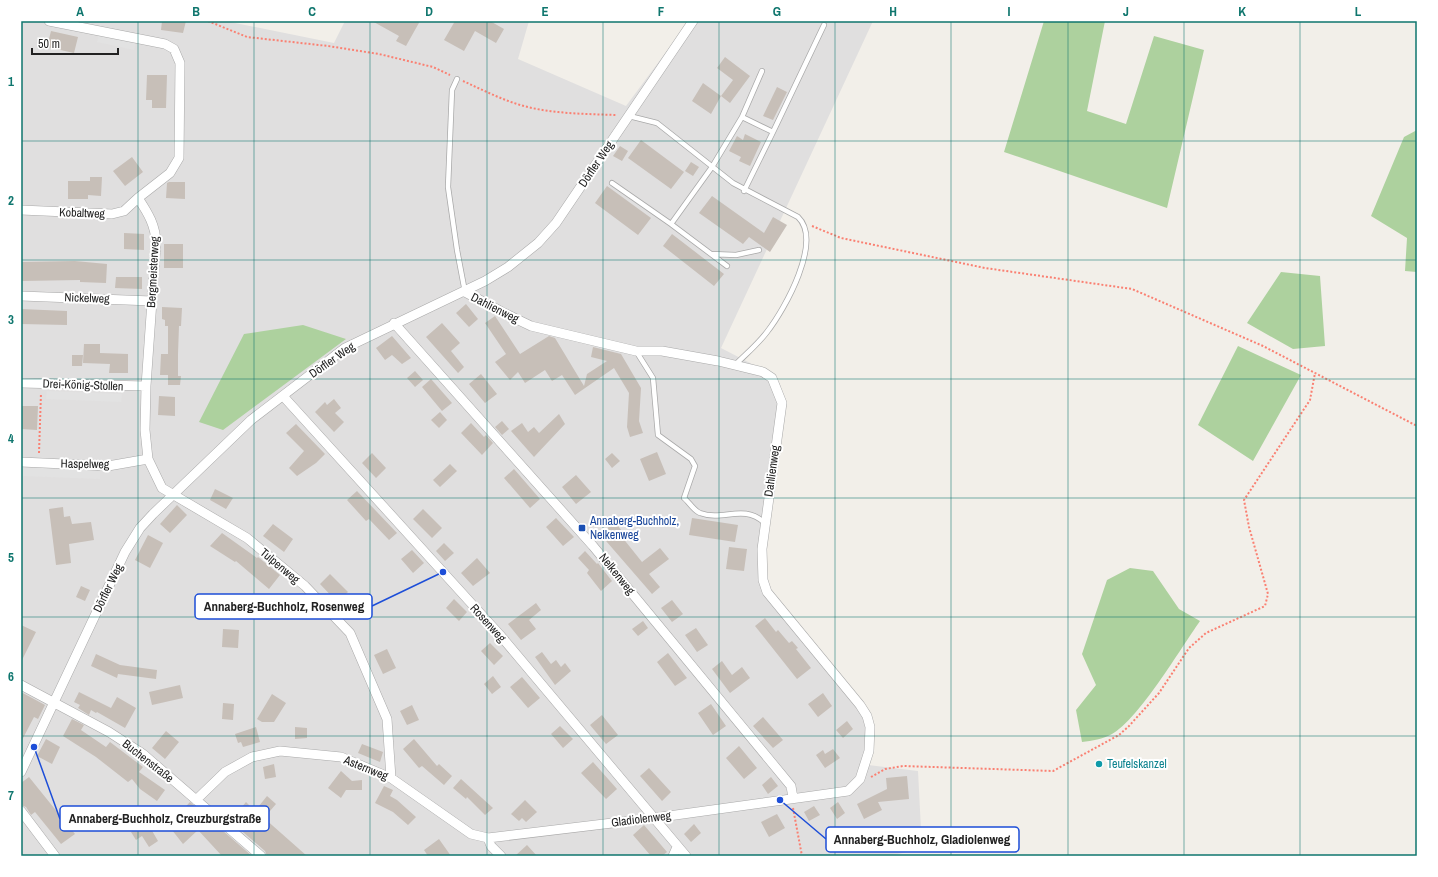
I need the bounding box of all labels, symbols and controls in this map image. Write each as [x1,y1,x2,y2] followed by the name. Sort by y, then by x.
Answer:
[76,3,84,20] text: A
[192,3,200,20] text: B
[308,3,316,20] text: C
[425,3,433,20] text: D
[541,3,549,20] text: E
[658,3,665,20] text: F
[773,3,781,20] text: G
[889,3,897,20] text: H
[1008,3,1011,20] text: I
[1123,3,1129,20] text: J
[1238,3,1246,20] text: K
[1355,3,1362,20] text: L
[32,30,118,56] scale bar
[38,36,60,52] text: 50 m
[8,73,14,90] text: 1
[575,137,618,190] street label: Dörfler Weg
[8,192,14,209] text: 2
[59,204,106,222] street label: Kobaltweg
[143,235,163,308] street label: Bergmeisterweg
[64,289,110,307] street label: Nickelweg
[468,289,522,327] street label: Dahlienweg
[8,311,14,328] text: 3
[306,338,358,382] street label: Dörfler Weg
[42,376,124,394] street label: Drei-König-Stollen
[8,430,14,447] text: 4
[760,444,784,498] street label: Dahlienweg
[61,456,110,472] street label: Haspelweg
[589,513,679,543] place label: Annaberg-Buchholz, Nelkenweg
[577,523,587,533] marker: Annaberg-Buchholz, Nelkenweg
[257,545,304,588] street label: Tulpenweg
[8,549,14,566] text: 5
[595,550,639,598] street label: Nelkenweg
[89,561,127,615] street label: Dörfler Weg
[195,594,372,619] callout: Annaberg-Buchholz, Rosenweg
[204,598,365,615] text: Annaberg-Buchholz, Rosenweg
[466,600,510,646] street label: Rosenweg
[8,668,14,685] text: 6
[119,736,177,786] street label: Buchenstraße
[341,751,391,784] street label: Asternweg
[1107,756,1167,772] place label: Teufelskanzel
[1094,759,1104,769] marker: Teufelskanzel
[8,787,14,804] text: 7
[60,806,269,831] callout: Annaberg-Buchholz, Creuzburgstraße
[610,807,672,831] street label: Gladiolenweg
[69,810,261,827] text: Annaberg-Buchholz, Creuzburgstraße
[826,827,1019,852] callout: Annaberg-Buchholz, Gladiolenweg
[834,831,1011,848] text: Annaberg-Buchholz, Gladiolenweg

